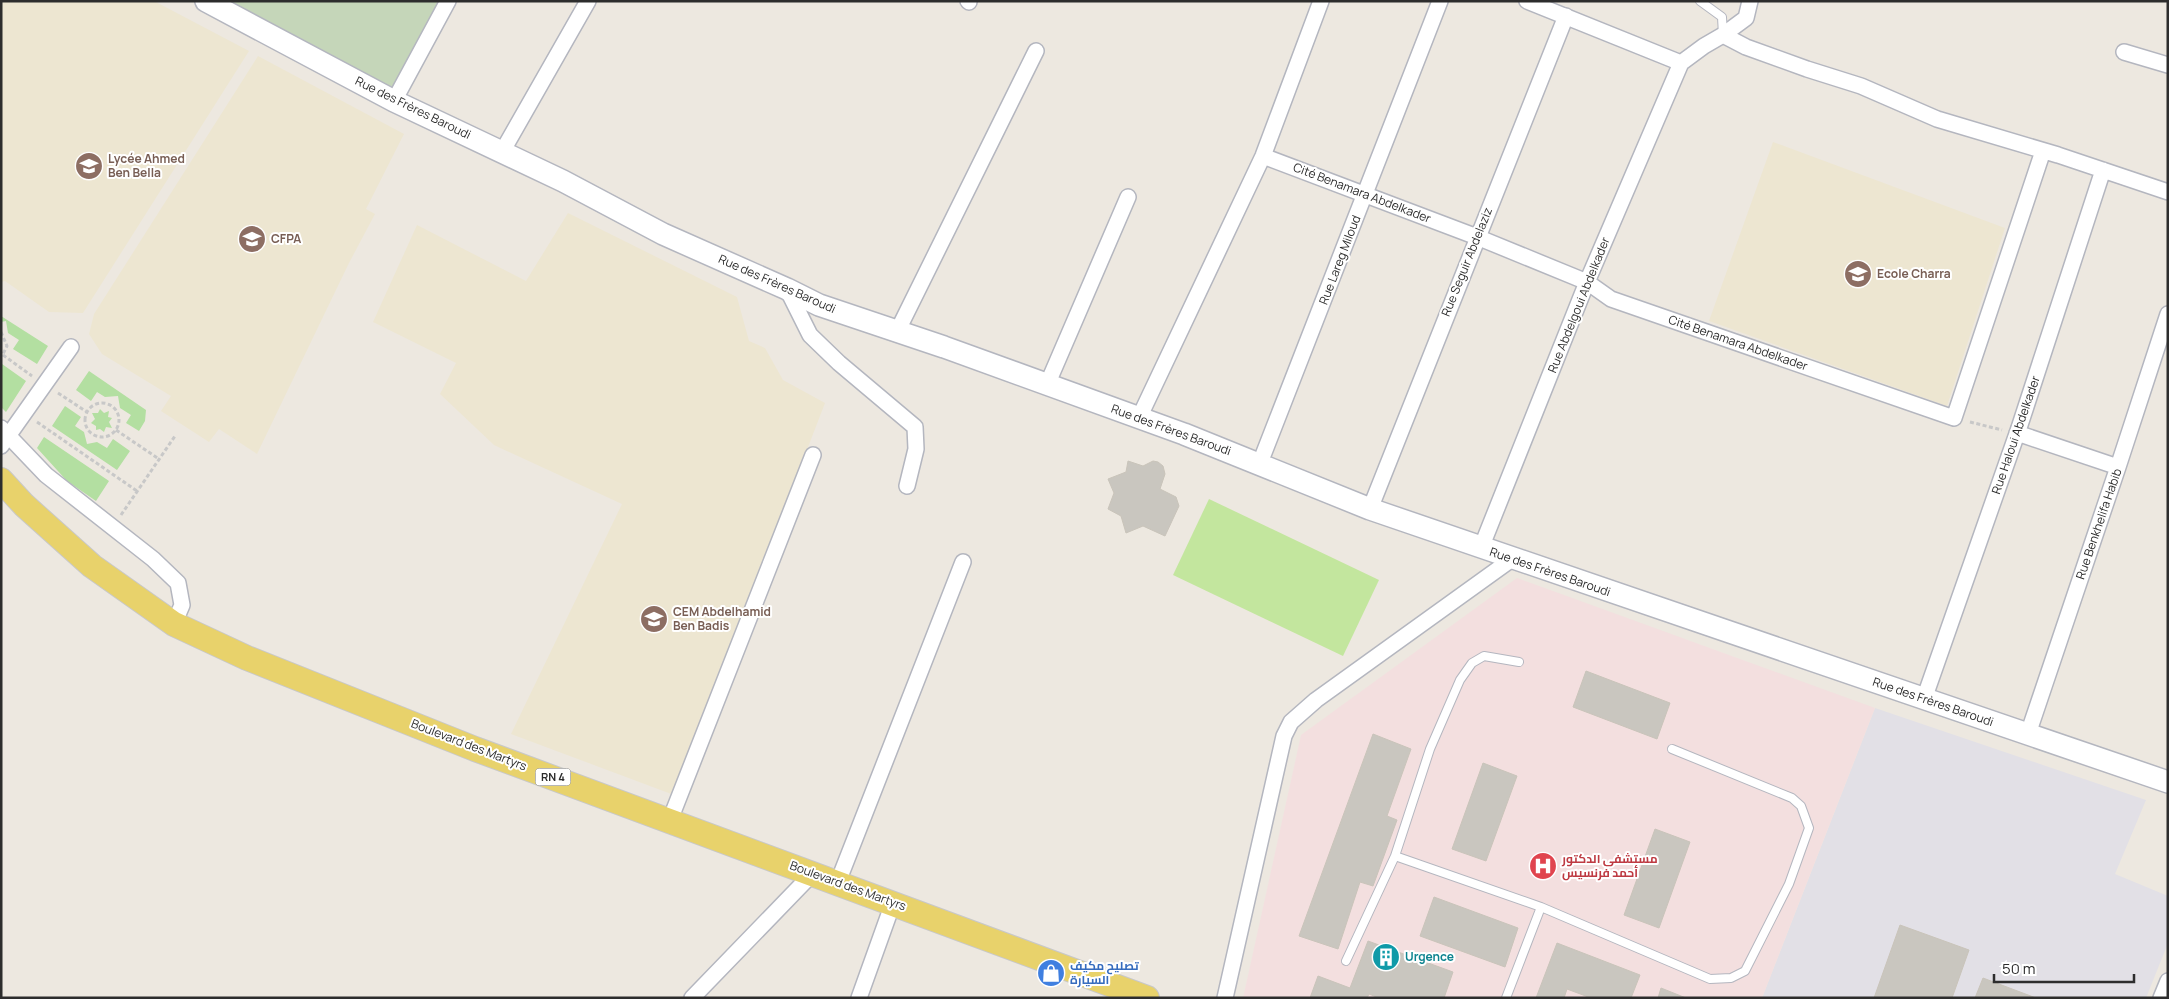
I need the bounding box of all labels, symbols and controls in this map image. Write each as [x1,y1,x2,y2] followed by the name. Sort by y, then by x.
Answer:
[353,72,474,143] street label: Rue des Frères Baroudi
[108,150,185,181] place label: Lycée Ahmed Ben Bella
[74,151,104,181] school or university icon: Lycée Ahmed Ben Bella
[1291,158,1434,227] street label: Cité Benamara Abdelkader
[1437,205,1496,319] street label: Rue Seguir Abdelaziz
[1315,213,1364,307] street label: Rue Lareg Miloud
[237,224,267,254] school or university icon: CFPA
[271,230,301,247] place label: CFPA
[1543,234,1614,375] street label: Rue Abdelgoui Abdelkader
[716,250,838,317] street label: Rue des Frères Baroudi
[1843,259,1873,289] school or university icon: Ecole Charra
[1877,265,1951,282] place label: Ecole Charra
[1666,311,1811,375] street label: Cité Benamara Abdelkader
[1987,373,2044,496] street label: Rue Haloui Abdelkader
[1109,400,1234,459] street label: Rue des Frères Baroudi
[2072,466,2125,582] street label: Rue Benkhelifa Habib
[1488,543,1613,600] street label: Rue des Frères Baroudi
[673,603,771,634] place label: CEM Abdelhamid Ben Badis
[639,604,669,634] school or university icon: CEM Abdelhamid Ben Badis
[1871,673,1996,730] street label: Rue des Frères Baroudi
[409,715,529,774] street label: Boulevard des Martyrs
[536,769,570,786] road number: RN 4
[1561,850,1658,881] place label: مستشفى الدكتور أحمد فرنسيس
[1528,851,1558,881] hospital icon: مستشفى الدكتور أحمد فرنسيس
[788,857,909,914] street label: Boulevard des Martyrs
[1371,942,1401,972] building icon: Urgence
[1405,948,1454,965] place label: Urgence
[1994,952,2134,984] scale bar
[1070,957,1139,988] place label: تصليح مكيف السيارة
[1036,958,1066,988] shop icon: تصليح مكيف السيارة
[2002,958,2036,979] text: 50 m

